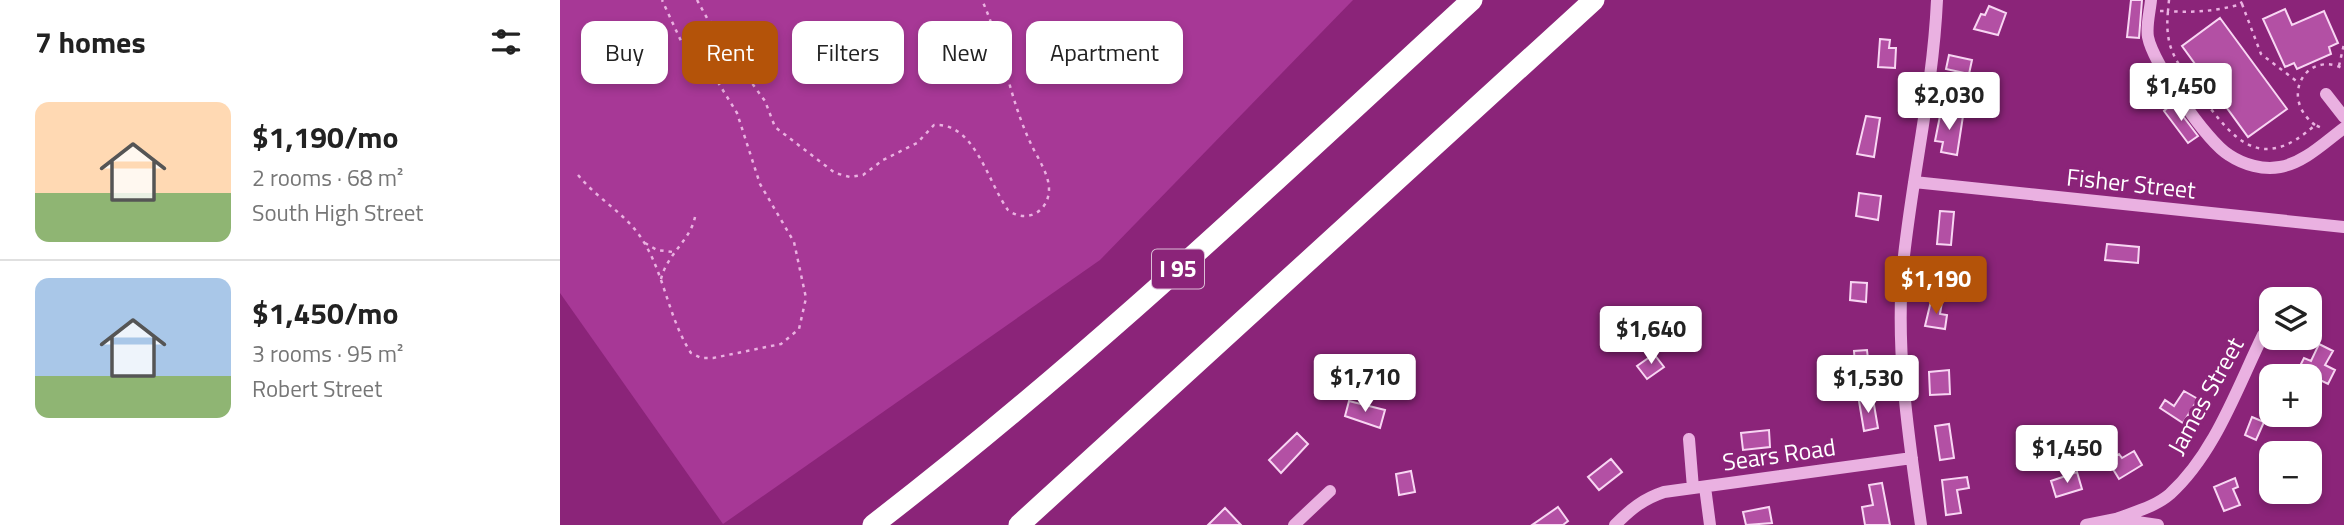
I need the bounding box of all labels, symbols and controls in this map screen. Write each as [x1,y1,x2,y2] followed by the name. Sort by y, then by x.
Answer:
[35,19,146,65] text: 7 homes
[581,21,668,84] chip: Buy
[682,21,778,84] chip: Rent
[792,21,904,84] chip: Filters
[918,21,1012,84] chip: New
[1026,21,1183,84] chip: Apartment
[487,23,525,61] icon: filters
[2124,64,2238,123] pin: $1,450
[2146,68,2216,103] text: $1,450
[1892,72,2006,132] pin: $2,030
[1914,77,1984,112] text: $2,030
[252,114,398,160] text: $1,190/mo
[91,130,175,214] icon: home
[2065,158,2198,208] street label: Fisher Street
[252,160,403,195] text: 2 rooms · 68 m²
[252,195,423,230] text: South High Street
[1152,250,1204,288] road number: I 95
[1879,256,1993,316] pin: $1,190
[1901,261,1971,296] text: $1,190
[2259,287,2322,504] map controls
[2259,287,2322,350] button: layers
[252,290,398,336] text: $1,450/mo
[91,306,175,390] icon: home
[1594,306,1708,366] pin: $1,640
[1616,311,1686,346] text: $1,640
[2158,330,2253,461] street label: James Street
[252,336,403,371] text: 3 rooms · 95 m²
[1308,354,1422,414] pin: $1,710
[1811,356,1925,415] pin: $1,530
[1330,359,1400,394] text: $1,710
[1833,360,1903,395] text: $1,530
[2259,364,2322,427] button: +
[252,371,382,406] text: Robert Street
[2010,426,2124,485] pin: $1,450
[1720,428,1838,480] street label: Sears Road
[2032,430,2102,465] text: $1,450
[2259,441,2322,504] button: −

